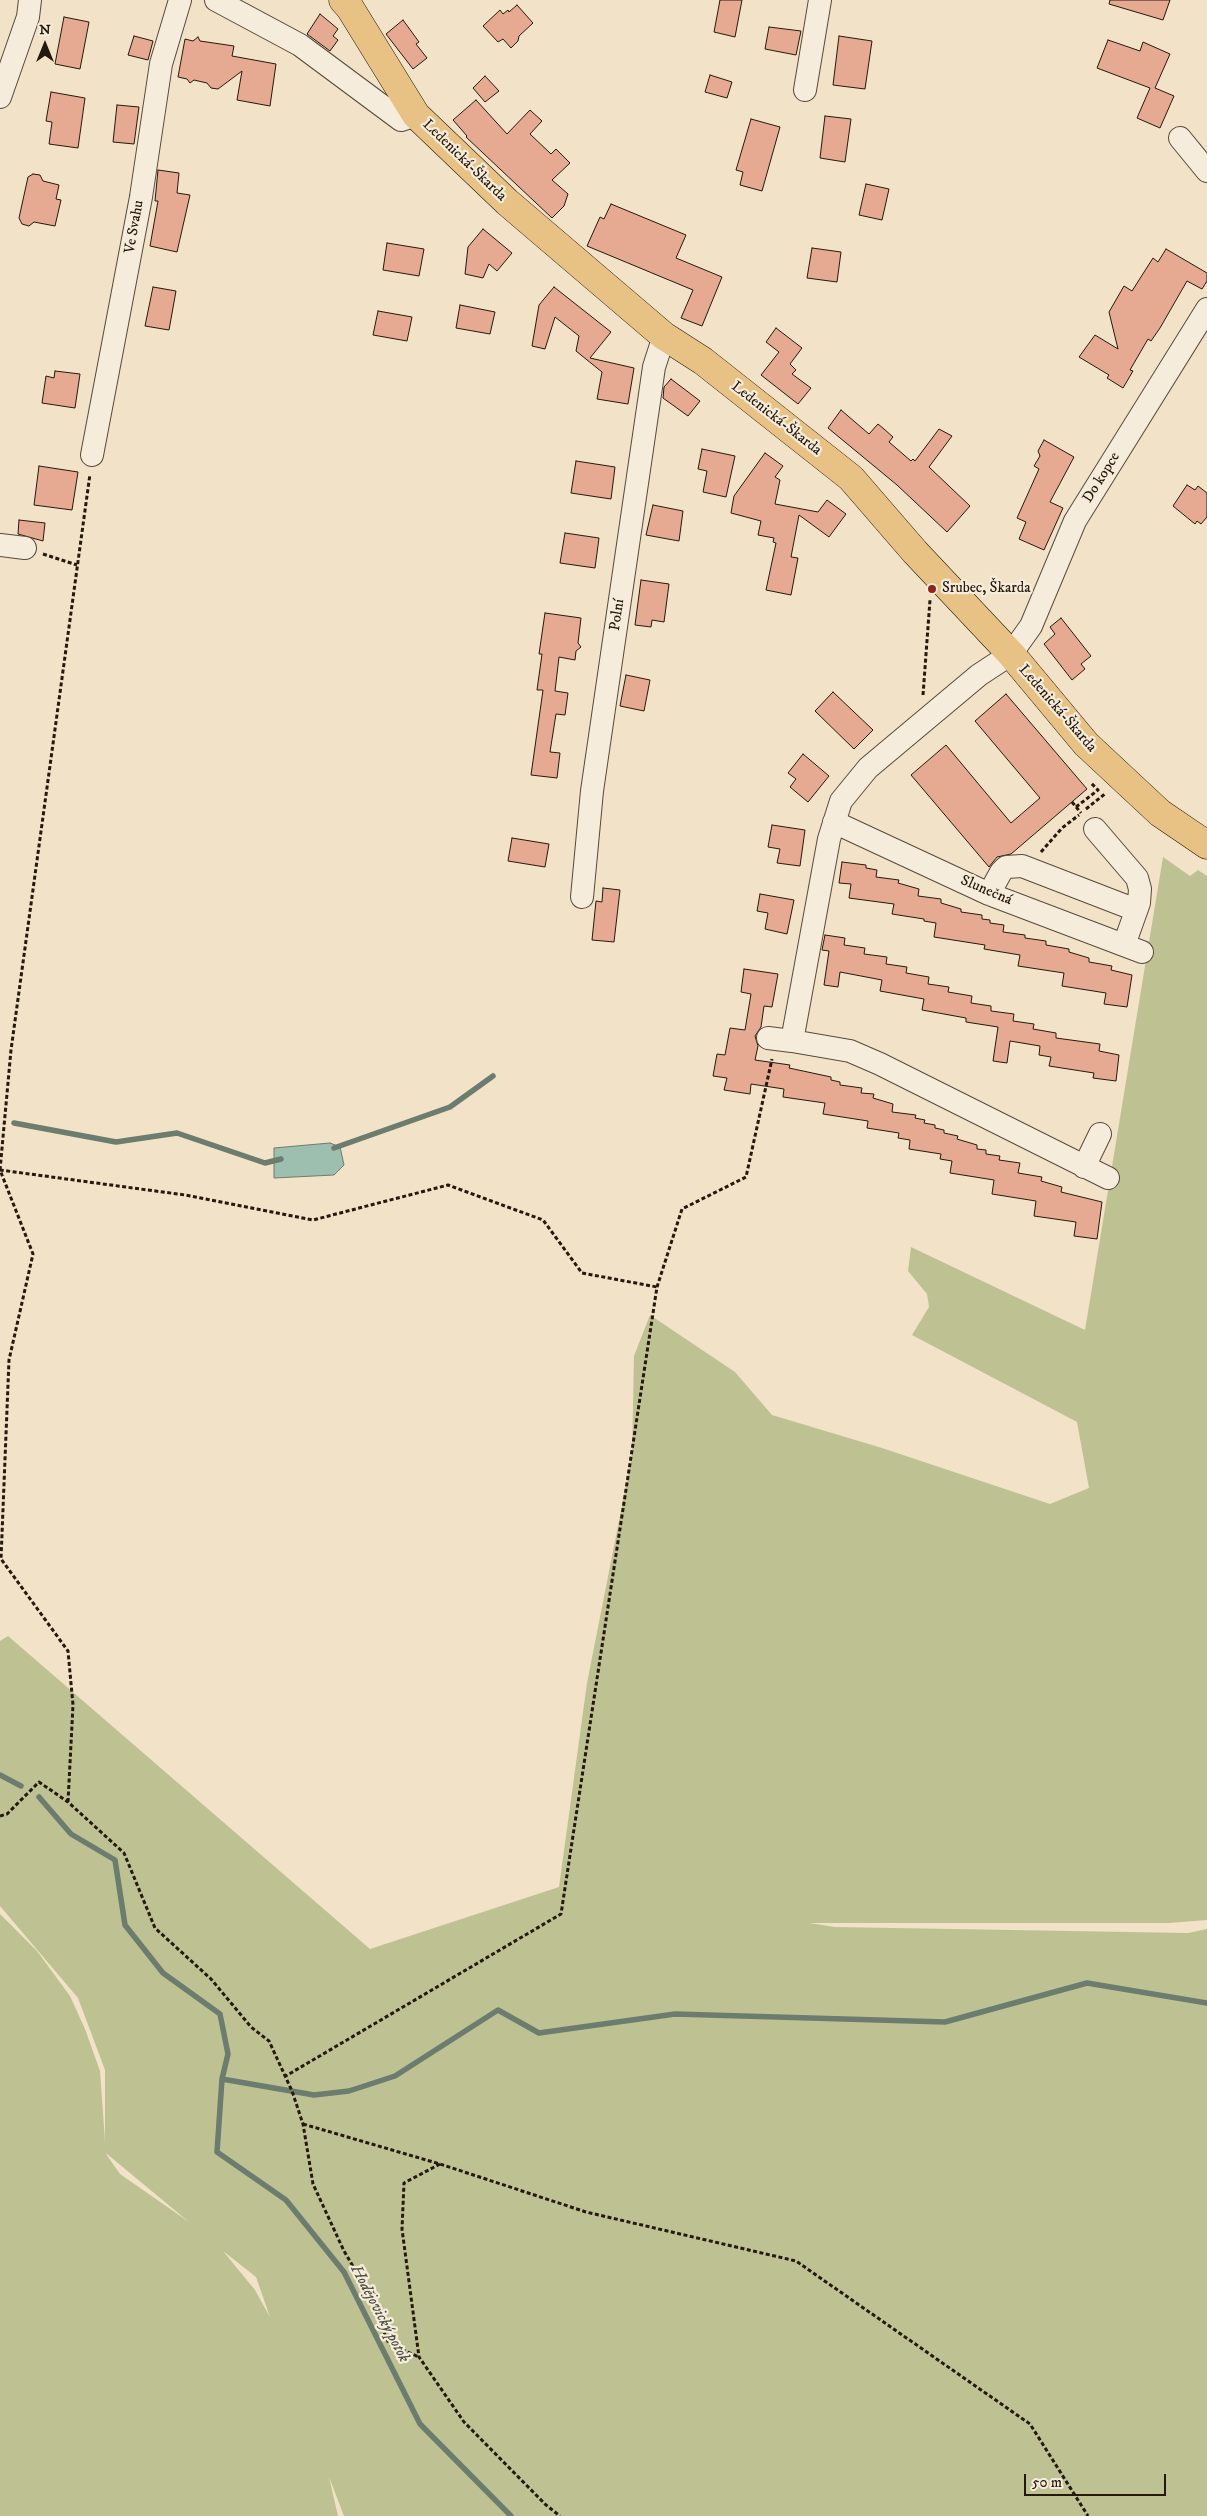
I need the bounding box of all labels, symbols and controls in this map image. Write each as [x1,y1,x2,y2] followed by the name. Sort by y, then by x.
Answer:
[20,20,70,70] north arrow
[39,21,51,39] text: N
[418,116,510,206] street label: Ledenická-Škarda
[121,199,149,255] street label: Ve Svahu
[727,378,825,460] street label: Ledenická-Škarda
[1079,449,1125,507] street label: Do kopce
[942,580,1031,598] place label: Srubec, Škarda
[926,583,938,595] marker: Srubec, Škarda
[607,598,629,632] street label: Polní
[1014,662,1100,756] street label: Ledenická-Škarda
[958,872,1014,910] street label: Slunečná
[345,2262,413,2366] water label: Hodějovický potok
[1027,2464,1170,2496] scale bar
[1032,2473,1062,2492] text: 50 m

